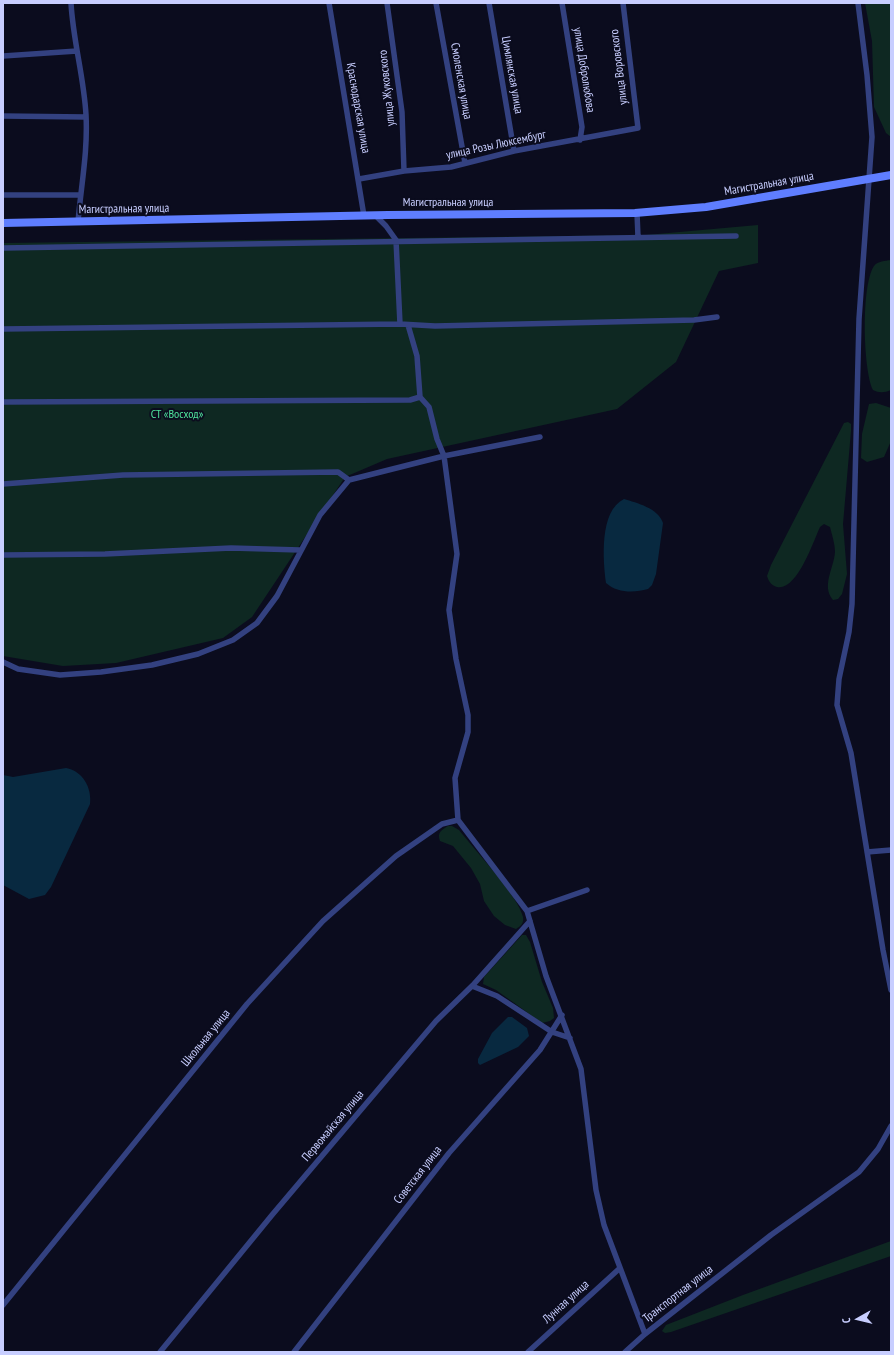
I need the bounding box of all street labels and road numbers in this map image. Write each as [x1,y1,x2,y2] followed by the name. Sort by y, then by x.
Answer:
[570,26,598,114] street label: улица Добролюбова
[607,28,631,106] street label: улица Воровского
[498,35,526,115] street label: Цимлянская улица
[447,42,475,120] street label: Смоленская улица
[376,49,398,127] street label: улица Жуковского
[343,62,373,154] street label: Краснодарская улица
[445,127,547,163] street label: улица Розы Люксембург
[723,169,815,199] street label: Магистральная улица
[403,196,493,210] street label: Магистральная улица
[79,201,169,217] street label: Магистральная улица
[179,1007,233,1069] street label: Школьная улица
[299,1088,367,1164] street label: Первомайская улица
[391,1143,445,1207] street label: Советская улица
[640,1262,716,1326] street label: Транспортная улица
[540,1277,592,1327] street label: Лунная улица

